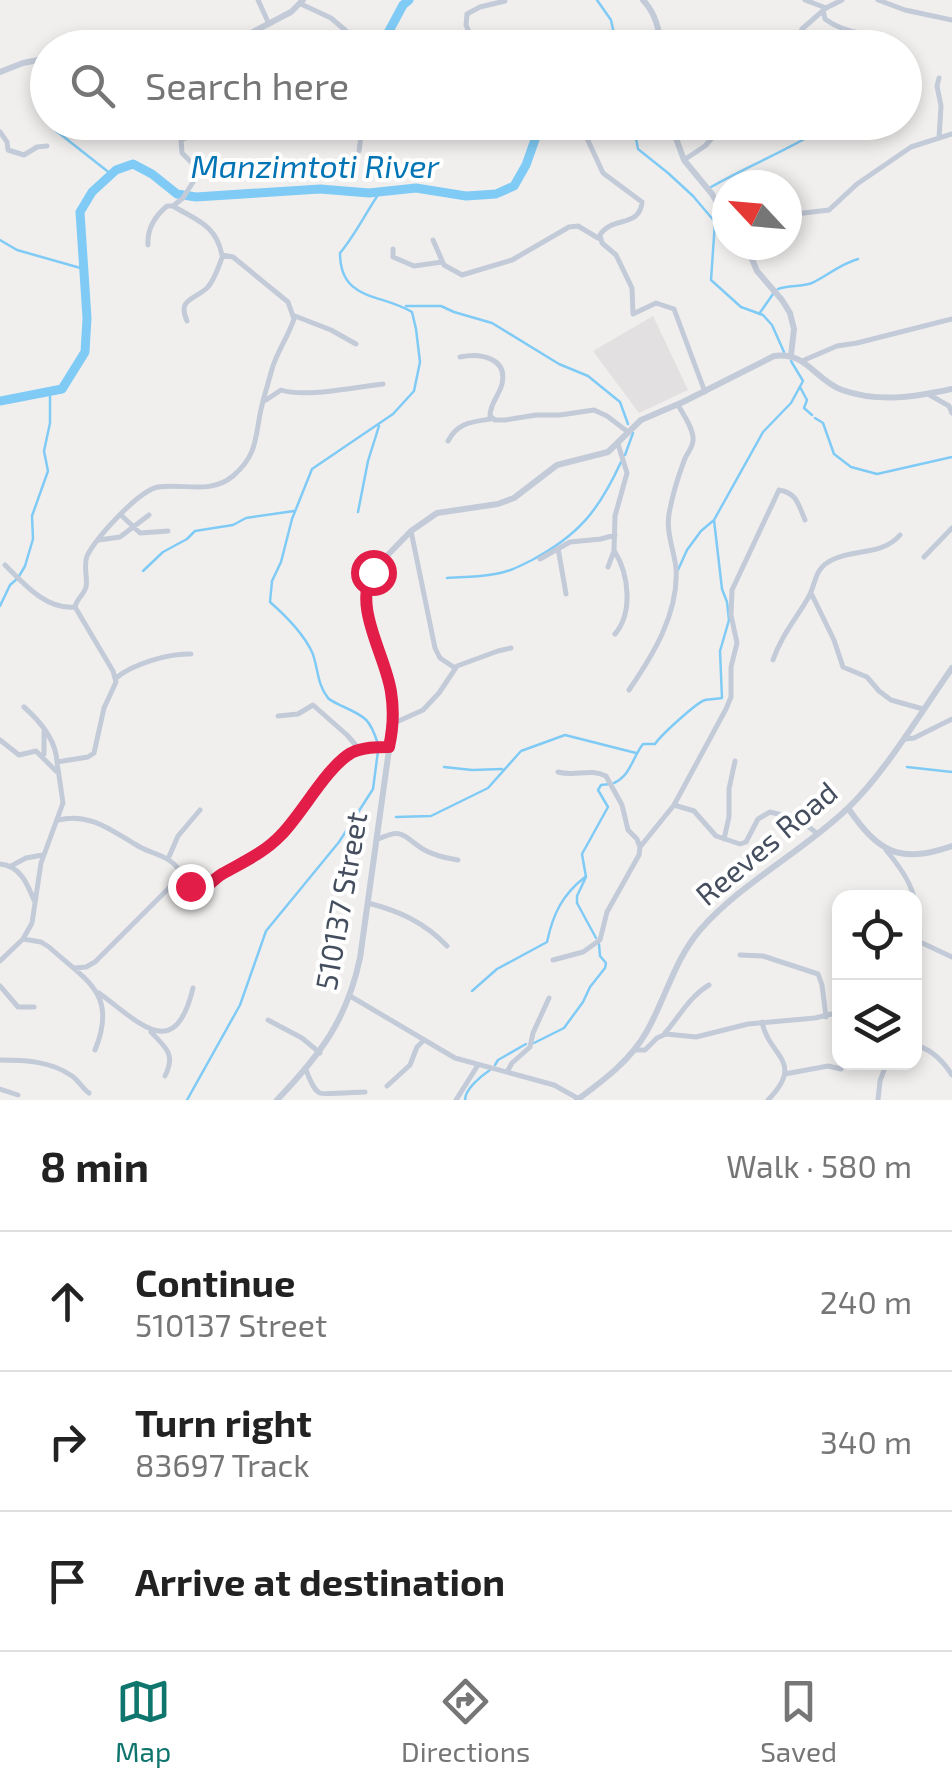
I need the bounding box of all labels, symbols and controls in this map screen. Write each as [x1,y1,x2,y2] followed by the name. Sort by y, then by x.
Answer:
[30,30,922,140] search box
[65,58,120,113] icon: search
[145,62,349,108] text: Search here
[191,146,440,184] water label: Manzimtoti River
[712,170,802,260] north arrow
[351,550,397,596] route start
[688,773,844,912] street label: Reeves Road
[307,809,373,992] street label: 510137 Street
[168,864,214,910] route end
[832,890,922,1070] map controls
[832,890,922,980] button: locate
[832,980,922,1070] button: layers
[40,1140,149,1190] text: 8 min
[726,1146,912,1184] text: Walk · 580 m
[135,1259,295,1305] text: Continue
[40,1274,95,1329] icon: ahead
[820,1282,912,1320] text: 240 m
[135,1305,327,1343] text: 510137 Street
[135,1399,312,1445] text: Turn right
[40,1414,95,1469] icon: right
[820,1422,912,1460] text: 340 m
[135,1445,310,1483] text: 83697 Track
[40,1554,95,1609] icon: arrive
[135,1558,505,1604] text: Arrive at destination
[115,1674,171,1768] tab: Map
[401,1674,530,1768] tab: Directions
[760,1674,837,1768] tab: Saved

